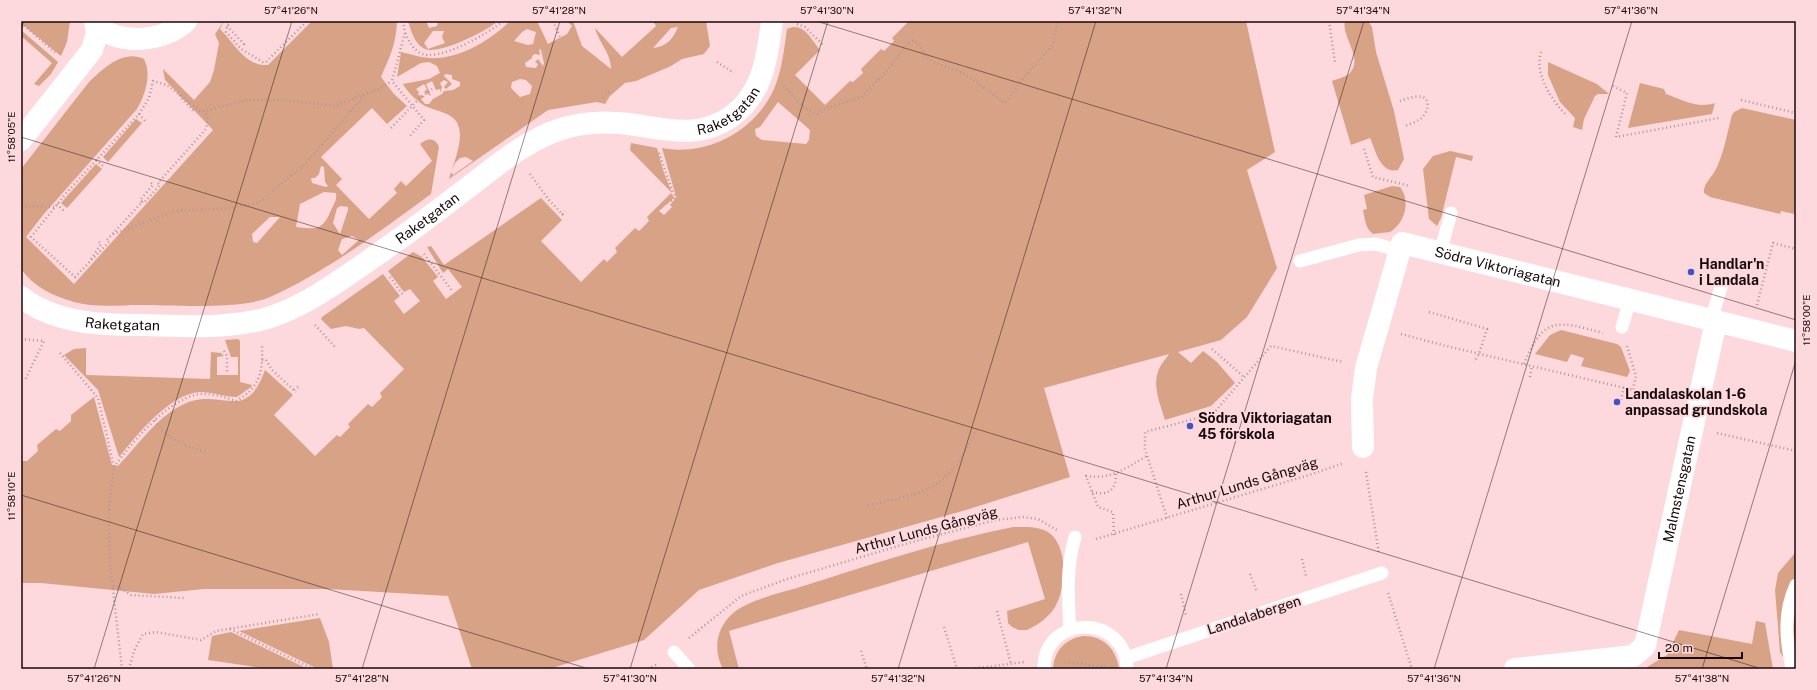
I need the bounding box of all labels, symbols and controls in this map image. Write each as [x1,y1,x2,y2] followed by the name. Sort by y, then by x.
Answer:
[264,4,318,16] text: 57°41'26"N
[532,4,586,16] text: 57°41'28"N
[800,4,854,16] text: 57°41'30"N
[1068,4,1122,16] text: 57°41'32"N
[1336,4,1390,16] text: 57°41'34"N
[1604,4,1658,16] text: 57°41'36"N
[695,84,763,138] street label: Raketgatan
[5,111,17,163] text: 11°58'05"E
[393,189,462,247] street label: Raketgatan
[1433,243,1563,290] street label: Södra Viktoriagatan
[1699,256,1764,288] place label: Handlar'n i Landala
[1686,267,1696,277] marker: Handlar'n i Landala
[1800,295,1812,345] text: 11°58'00"E
[84,314,160,333] street label: Raketgatan
[1625,386,1767,418] place label: Landalaskolan 1-6 anpassad grundskola
[1612,397,1622,407] marker: Landalaskolan 1-6 anpassad grundskola
[1198,410,1332,442] place label: Södra Viktoriagatan 45 förskola
[1185,421,1195,431] marker: Södra Viktoriagatan 45 förskola
[1660,434,1699,544] street label: Malmstensgatan
[1174,454,1320,512] street label: Arthur Lunds Gångväg
[5,472,17,520] text: 11°58'10"E
[853,503,999,557] street label: Arthur Lunds Gångväg
[1205,592,1303,638] street label: Landalabergen
[1659,634,1742,660] scale bar
[1665,641,1693,655] text: 20 m
[67,672,121,684] text: 57°41'26"N
[335,672,389,684] text: 57°41'28"N
[603,672,657,684] text: 57°41'30"N
[871,672,925,684] text: 57°41'32"N
[1139,672,1193,684] text: 57°41'34"N
[1407,672,1461,684] text: 57°41'36"N
[1675,672,1729,684] text: 57°41'38"N

